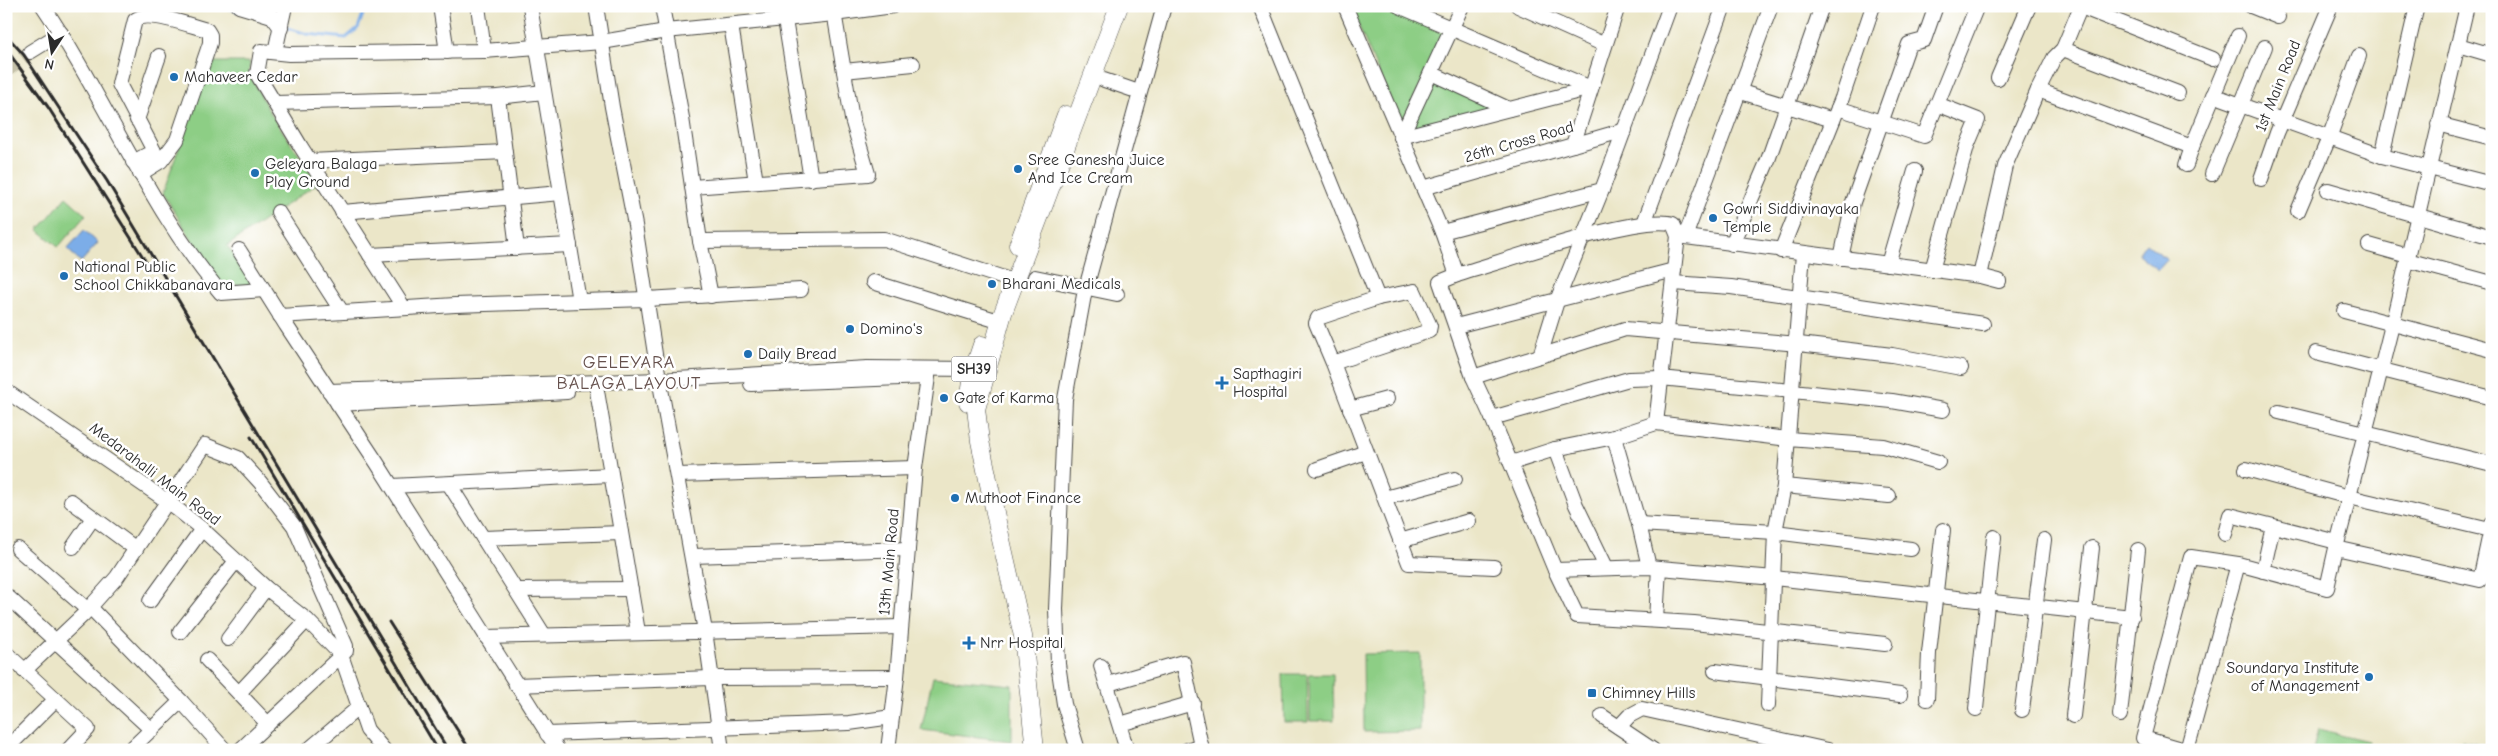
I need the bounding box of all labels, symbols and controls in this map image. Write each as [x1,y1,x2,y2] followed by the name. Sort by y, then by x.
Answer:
[28,28,78,78] north arrow
[2251,38,2305,134] street label: 1st Main Road
[43,55,56,73] text: N
[184,68,298,86] place label: Mahaveer Cedar
[168,71,180,83] marker: Mahaveer Cedar
[1462,118,1576,166] street label: 26th Cross Road
[1028,151,1165,187] place label: Sree Ganesha Juice And Ice Cream
[265,155,377,191] place label: Geleyara Balaga Play Ground
[1012,163,1024,175] marker: Sree Ganesha Juice And Ice Cream
[249,167,261,179] marker: Geleyara Balaga Play Ground
[1723,200,1859,236] place label: Gowri Siddivinayaka Temple
[1707,212,1719,224] marker: Gowri Siddivinayaka Temple
[74,258,233,294] place label: National Public School Chikkabanavara
[58,270,70,282] marker: National Public School Chikkabanavara
[1002,275,1121,293] place label: Bharani Medicals
[986,278,998,290] marker: Bharani Medicals
[860,320,923,338] place label: Domino's
[844,323,856,335] marker: Domino's
[758,345,837,363] place label: Daily Bread
[742,348,754,360] marker: Daily Bread
[556,352,702,394] district label: GELEYARA BALAGA LAYOUT
[952,356,996,382] road number: SH39
[1233,365,1302,401] place label: Sapthagiri Hospital
[1215,376,1229,390] marker: Sapthagiri Hospital
[954,389,1054,407] place label: Gate of Karma
[938,392,950,404] marker: Gate of Karma
[86,419,224,529] street label: Medarahalli Main Road
[965,489,1081,507] place label: Muthoot Finance
[949,492,961,504] marker: Muthoot Finance
[875,508,903,616] street label: 13th Main Road
[980,634,1063,652] place label: Nrr Hospital
[962,636,976,650] marker: Nrr Hospital
[2226,659,2359,695] place label: Soundarya Institute of Management
[2363,671,2375,683] marker: Soundarya Institute of Management
[1602,684,1696,702] place label: Chimney Hills
[1586,687,1598,699] marker: Chimney Hills

